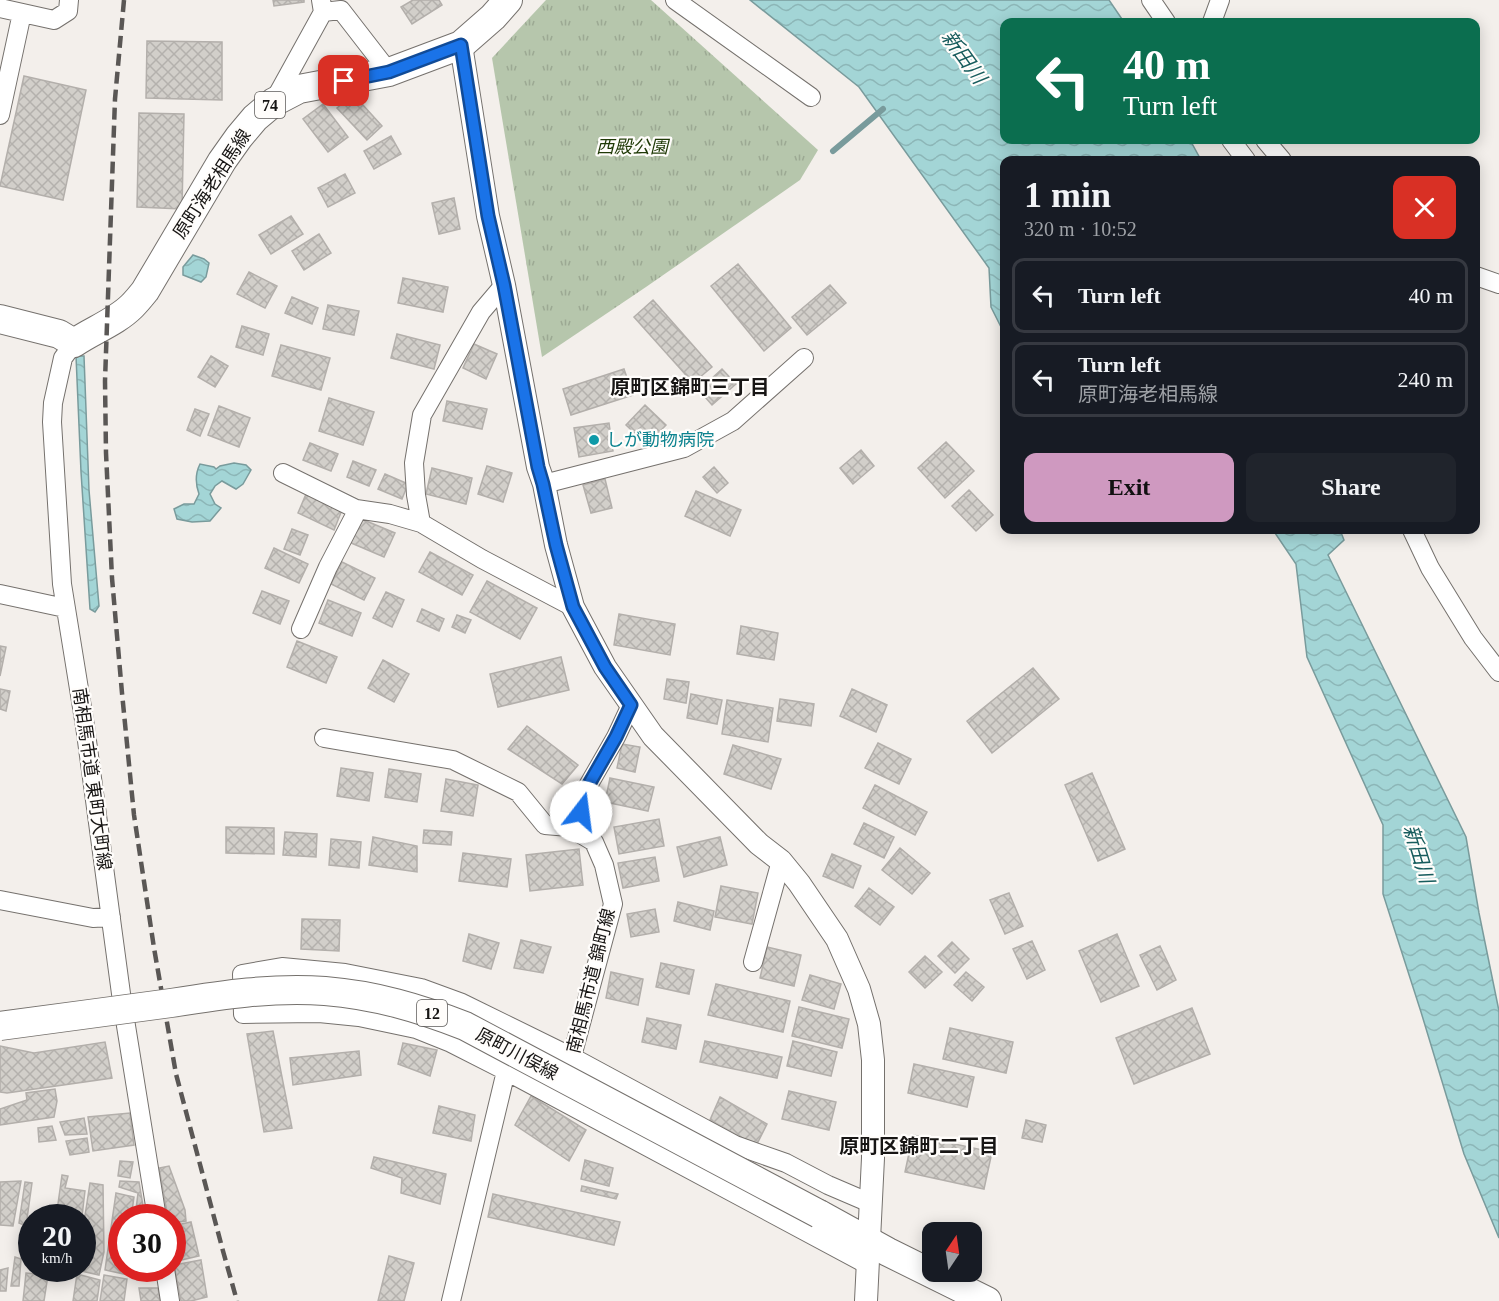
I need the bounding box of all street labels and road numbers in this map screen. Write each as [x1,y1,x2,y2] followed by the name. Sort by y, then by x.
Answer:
[255,92,285,118] road number: 74
[169,126,255,242] street label: 原町海老相馬線
[69,686,115,872] street label: 南相馬市道 東町大町線
[563,907,619,1055] street label: 南相馬市道 錦町線
[417,1000,447,1026] road number: 12
[473,1024,561,1084] street label: 原町川俣線

